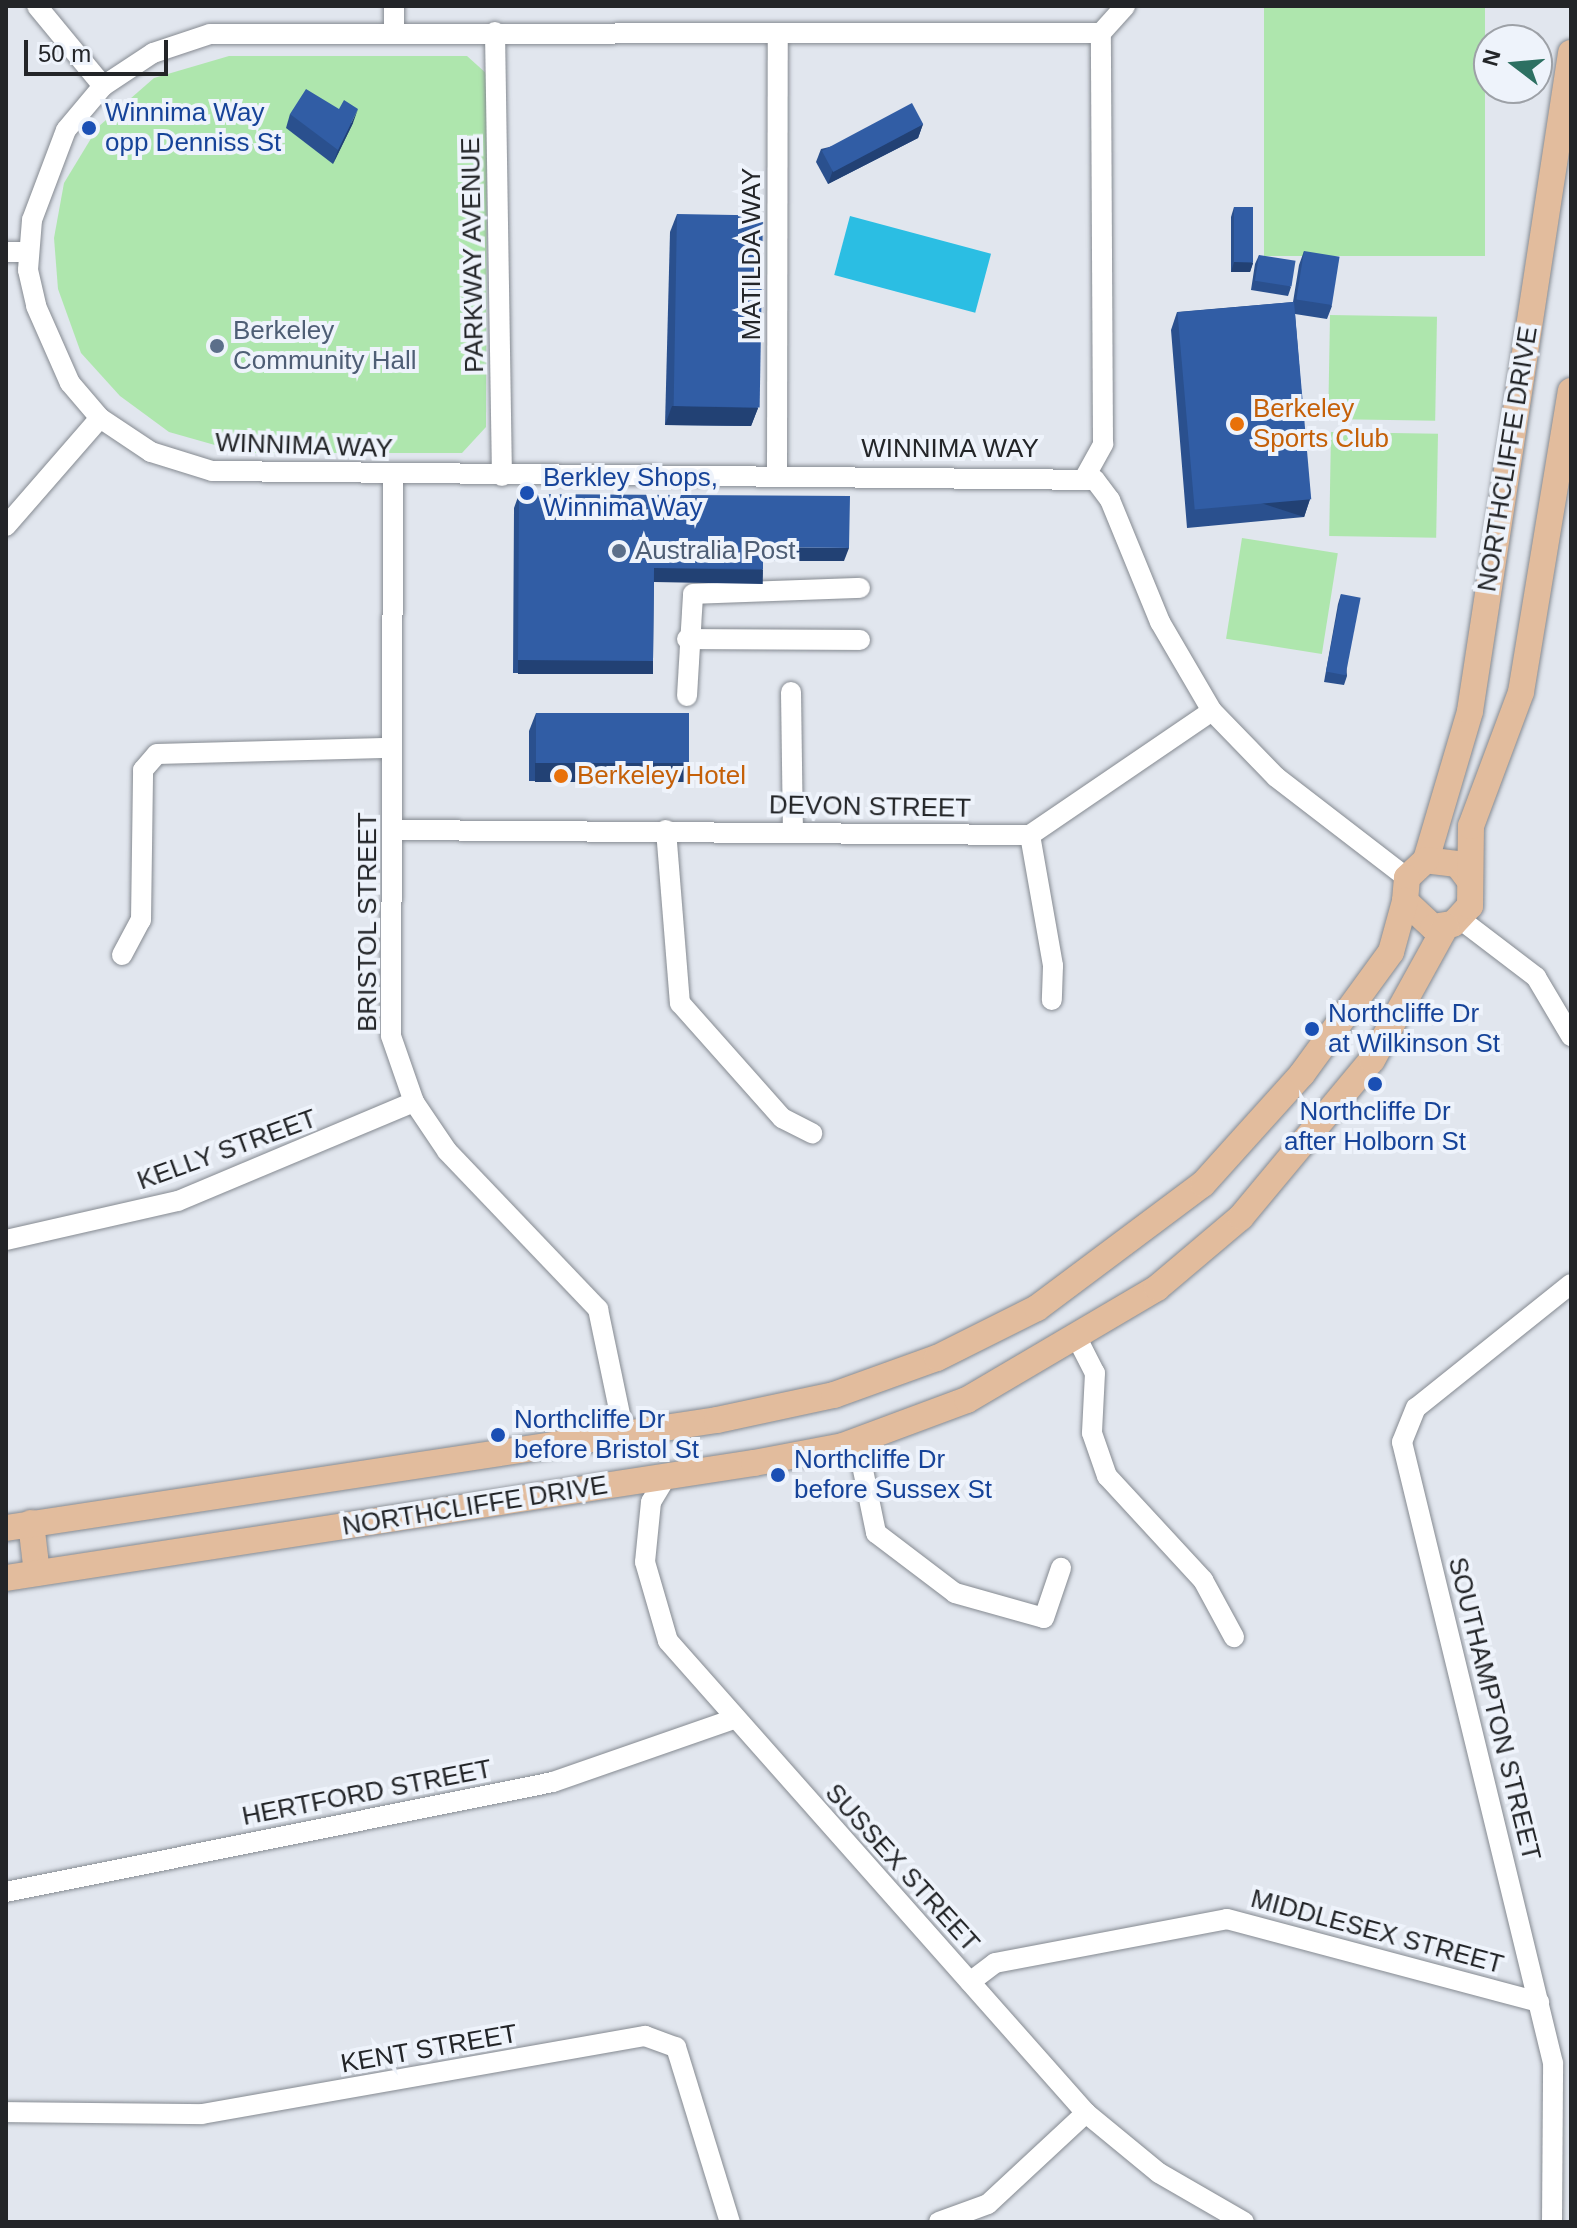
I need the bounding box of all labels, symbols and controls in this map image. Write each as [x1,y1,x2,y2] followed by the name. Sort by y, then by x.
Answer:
[28,24,172,74] scale bar
[1473,24,1553,104] north arrow
[38,40,91,67] text: 50 m
[1477,47,1506,69] text: N
[105,97,281,158] place label: Winnima Way opp Denniss St
[80,119,98,137] marker: Winnima Way opp Denniss St
[455,136,491,374] street label: PARKWAY AVENUE
[736,167,768,341] street label: MATILDA WAY
[233,315,416,376] place label: Berkeley Community Hall
[1472,324,1544,594] street label: NORTHCLIFFE DRIVE
[208,337,226,355] marker: Berkeley Community Hall
[1253,393,1389,454] place label: Berkeley Sports Club
[1228,415,1246,433] marker: Berkeley Sports Club
[214,427,394,465] street label: WINNIMA WAY
[860,433,1040,465] street label: WINNIMA WAY
[543,462,718,524] place label: Berkley Shops, Winnima Way
[518,484,536,502] marker: Berkley Shops, Winnima Way
[635,535,795,567] place label: Australia Post
[610,542,628,560] marker: Australia Post
[577,760,746,792] place label: Berkeley Hotel
[552,767,570,785] marker: Berkeley Hotel
[769,790,971,824] street label: DEVON STREET
[352,812,384,1032] street label: BRISTOL STREET
[1328,998,1500,1060] place label: Northcliffe Dr at Wilkinson St
[1303,1020,1321,1038] marker: Northcliffe Dr at Wilkinson St
[1366,1075,1384,1093] marker: Northcliffe Dr after Holborn St
[1284,1096,1466,1158] place label: Northcliffe Dr after Holborn St
[133,1103,321,1197] street label: KELLY STREET
[514,1404,699,1466] place label: Northcliffe Dr before Bristol St
[489,1426,507,1444] marker: Northcliffe Dr before Bristol St
[794,1444,992,1506] place label: Northcliffe Dr before Sussex St
[769,1466,787,1484] marker: Northcliffe Dr before Sussex St
[340,1470,610,1542] street label: NORTHCLIFFE DRIVE
[1441,1554,1547,1864] street label: SOUTHAMPTON STREET
[239,1753,495,1833] street label: HERTFORD STREET
[818,1778,986,1958] street label: SUSSEX STREET
[1247,1883,1507,1981] street label: MIDDLESEX STREET
[338,2018,520,2080] street label: KENT STREET

